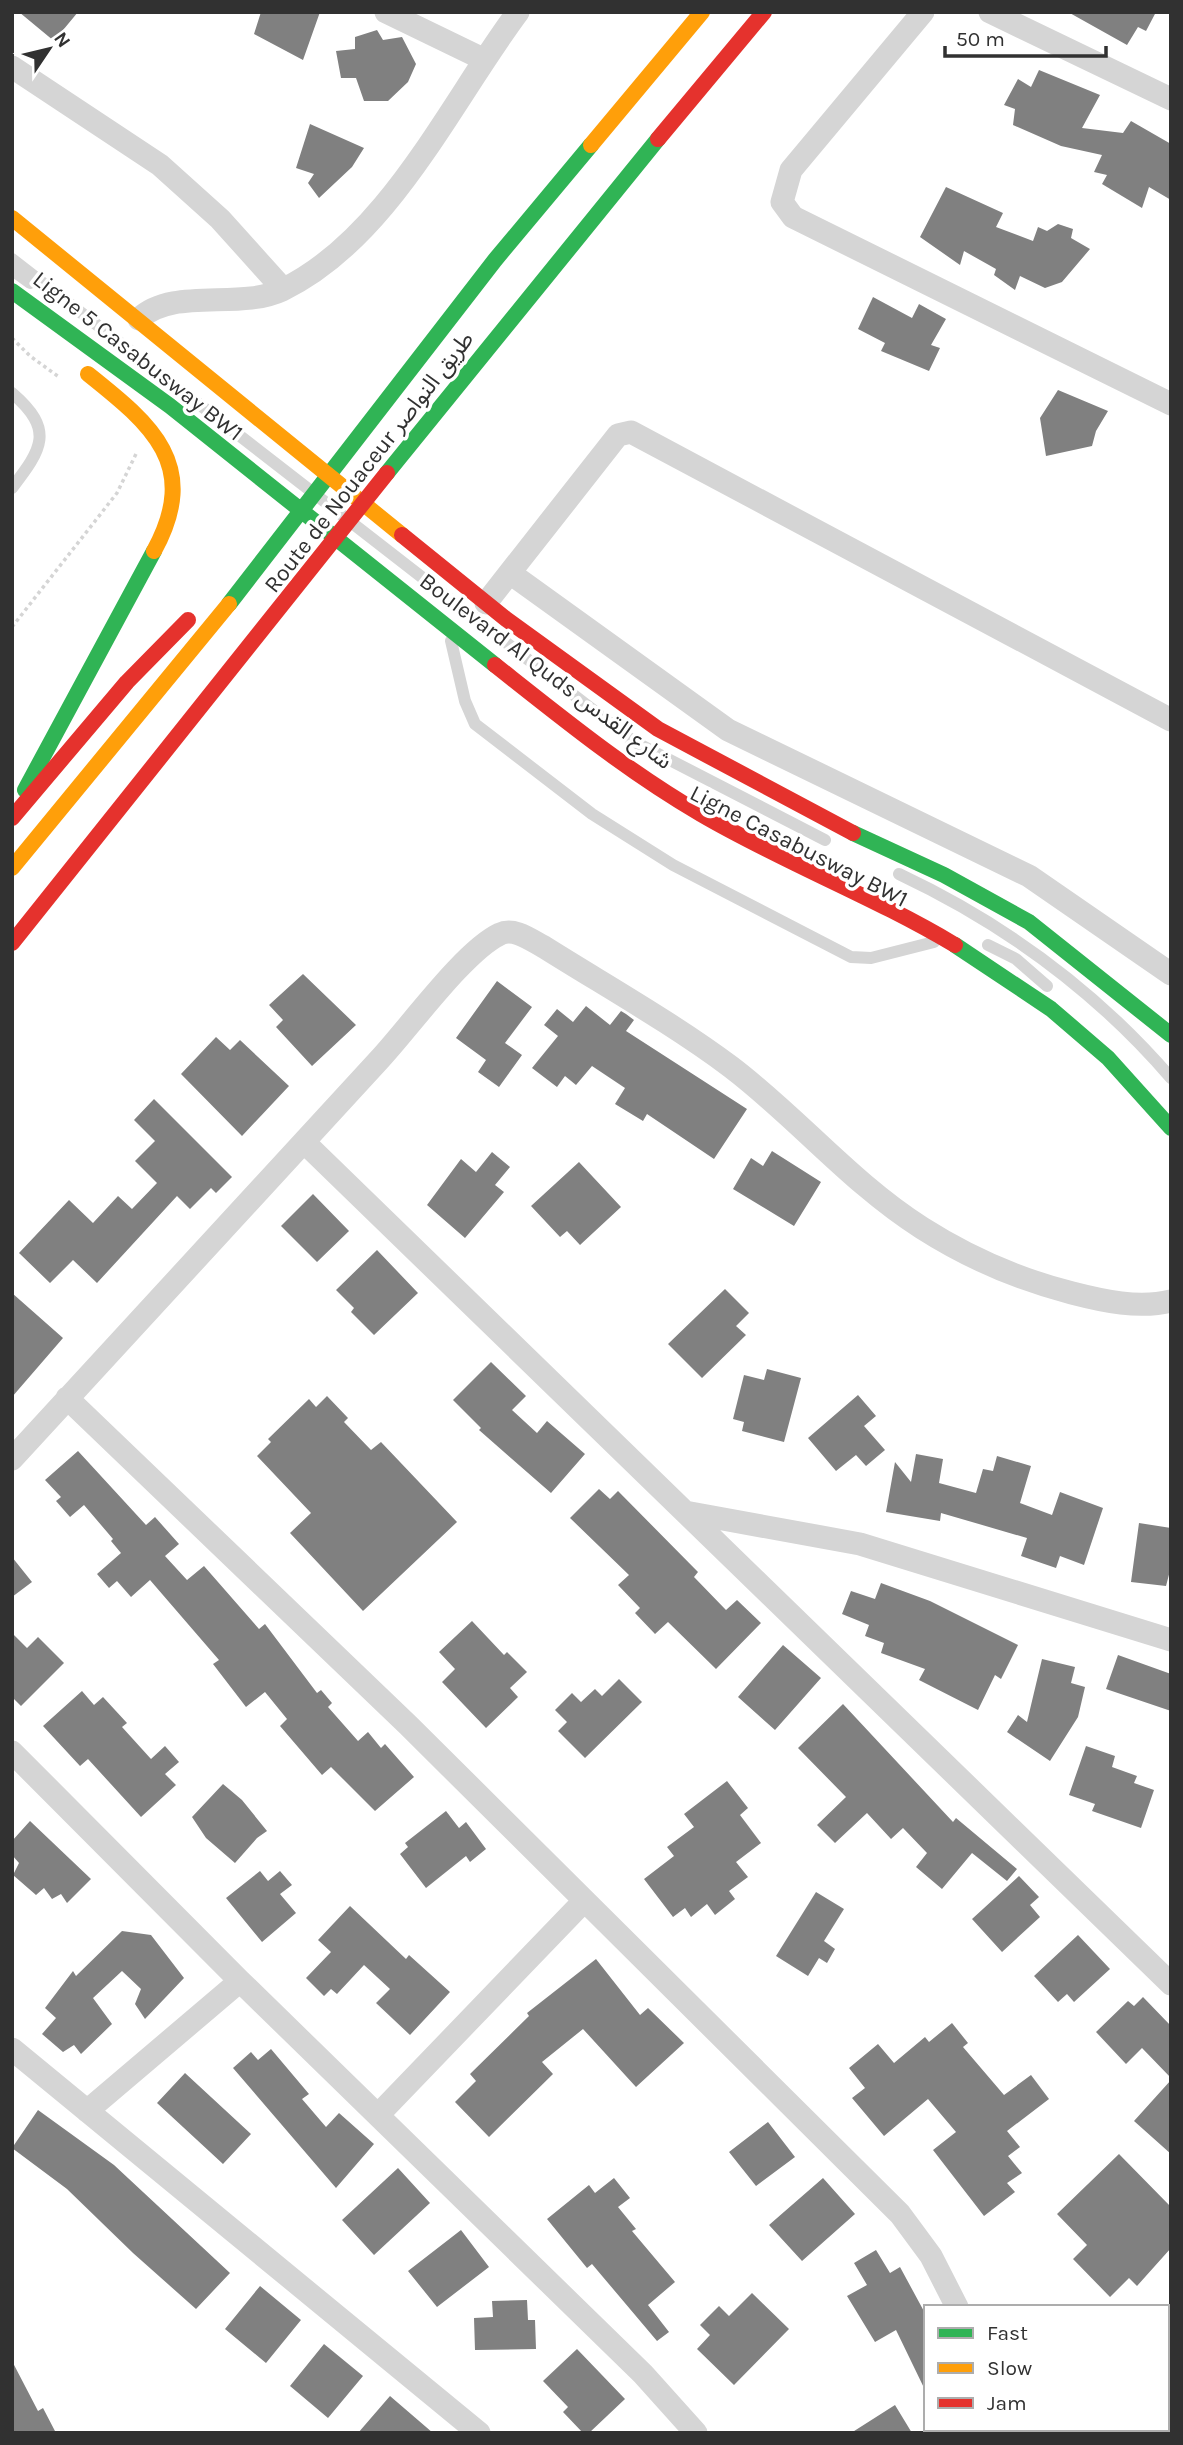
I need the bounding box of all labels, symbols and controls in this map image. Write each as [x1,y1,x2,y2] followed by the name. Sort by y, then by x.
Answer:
[14,14,84,84] north arrow
[945,14,1106,58] scale bar
[956,27,1005,51] text: 50 m
[49,28,75,52] text: N
[28,266,248,446] street label: Ligne 5 Casabusway BW1
[259,326,479,598] street label: Route de Nouaceur طريق النواصر
[413,567,678,777] street label: Boulevard Al Quds شارع القدس
[686,779,912,913] street label: Ligne Casabusway BW1
[924,2305,1169,2431] legend
[987,2321,1028,2345] text: Fast
[987,2356,1032,2380] text: Slow
[987,2391,1027,2415] text: Jam

